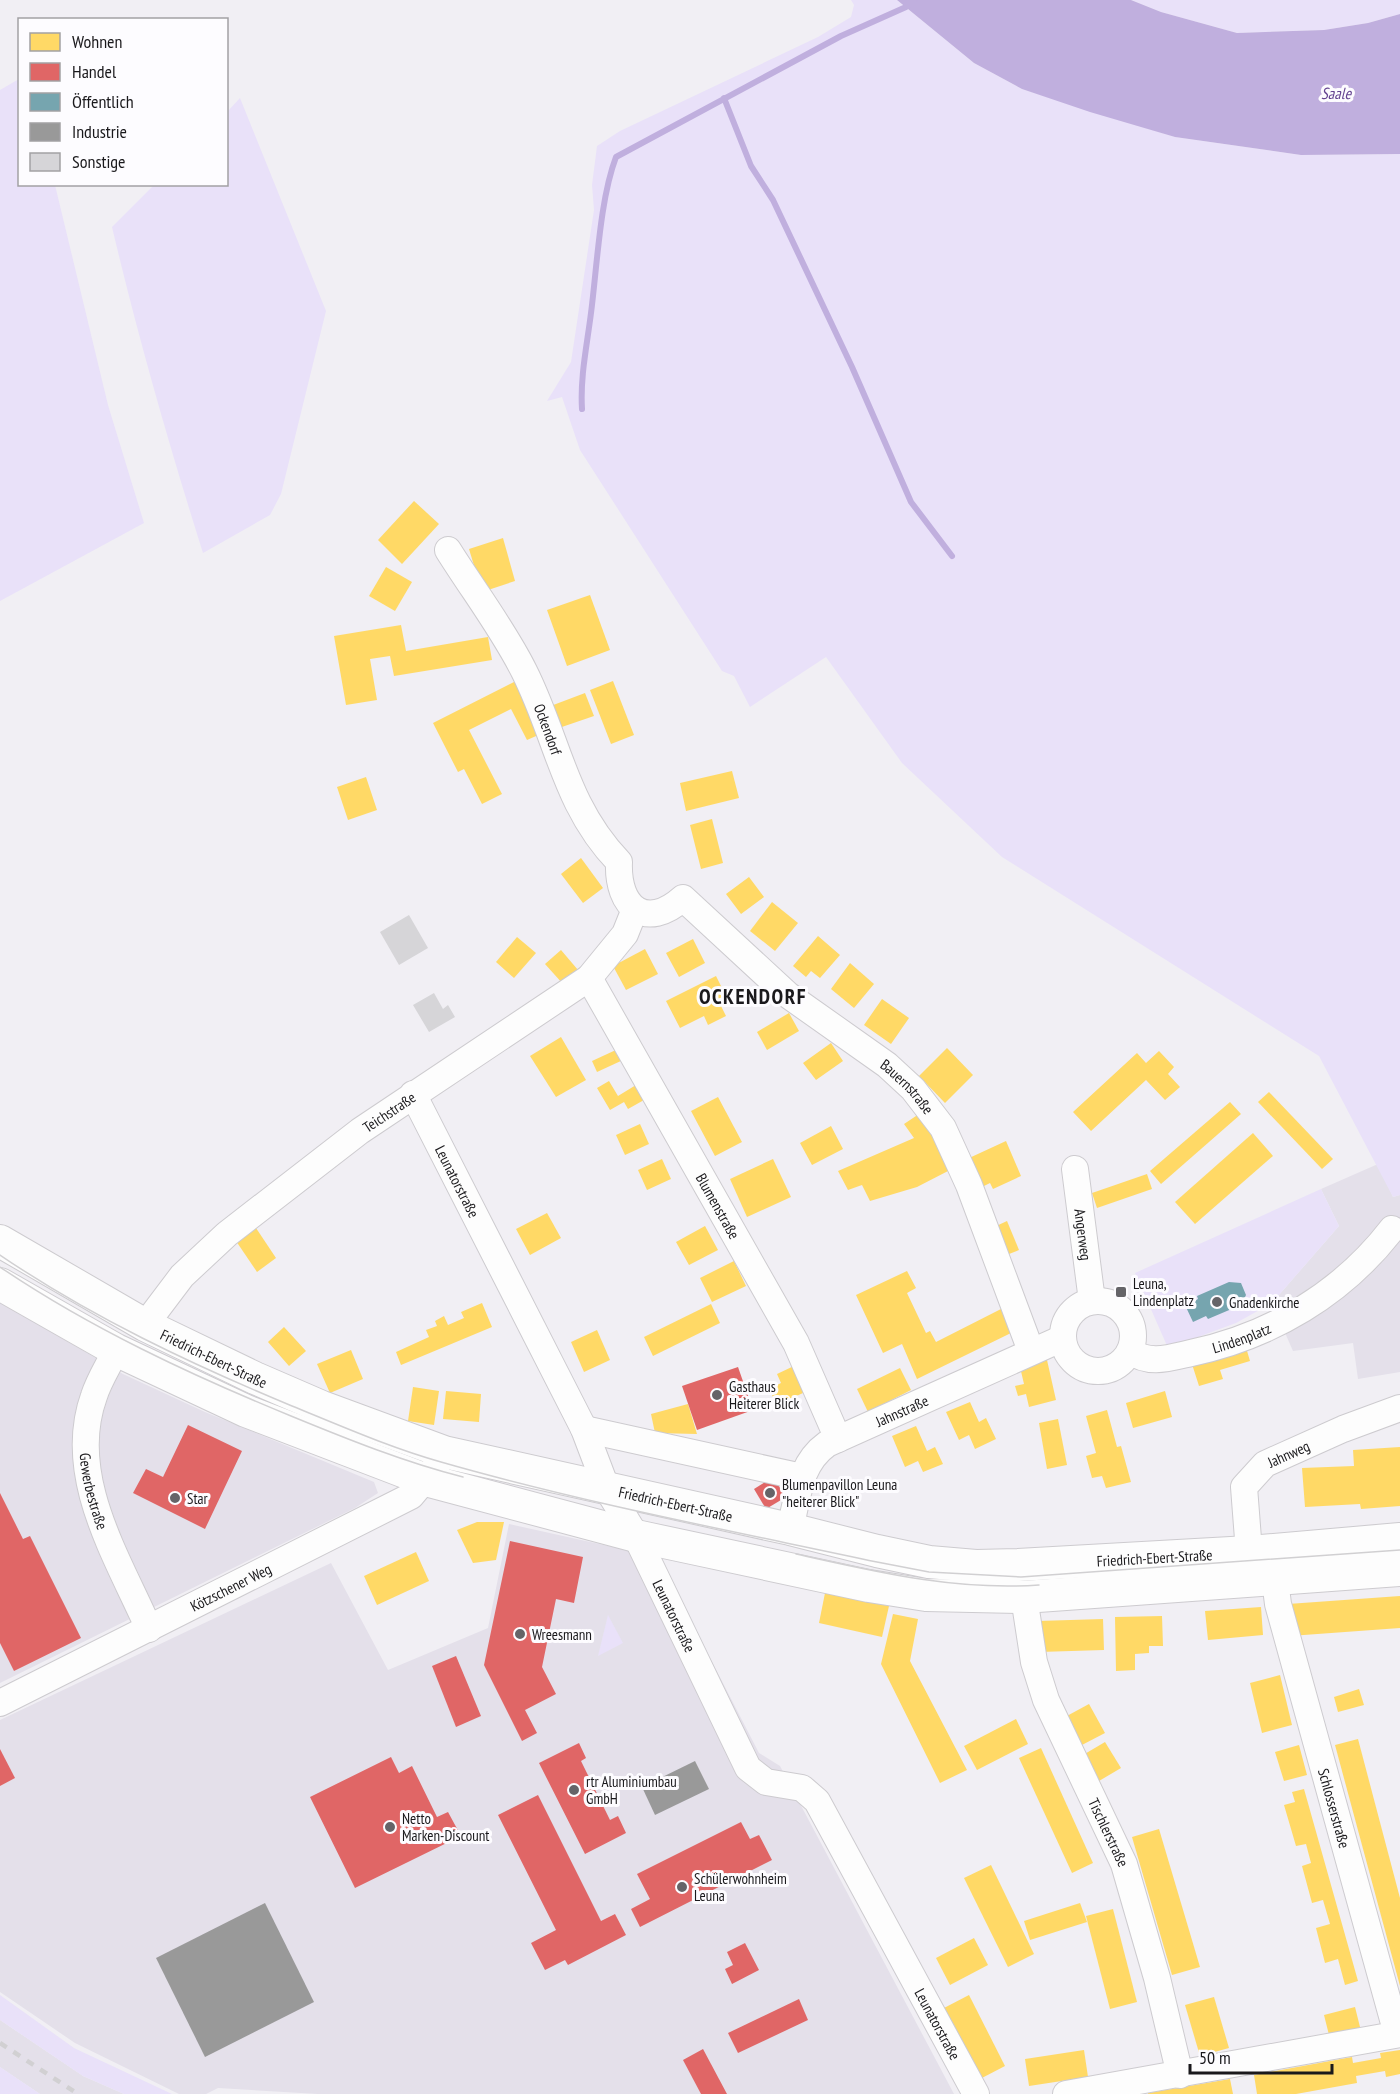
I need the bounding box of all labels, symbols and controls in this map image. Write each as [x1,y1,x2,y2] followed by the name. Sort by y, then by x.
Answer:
[18,18,228,186] legend
[72,30,122,53] text: Wohnen
[72,60,117,83] text: Handel
[1321,83,1352,103] water label: Saale
[72,90,134,113] text: Öffentlich
[72,120,127,143] text: Industrie
[72,150,126,173] text: Sonstige
[530,701,567,758] street label: Ockendorf
[699,983,807,1010] district label: OCKENDORF
[877,1054,938,1118] street label: Bauernstraße
[359,1087,419,1136] street label: Teichstraße
[431,1142,484,1221] street label: Leunatorstraße
[692,1170,744,1242] street label: Blumenstraße
[1071,1208,1096,1261] street label: Angerweg
[1133,1274,1194,1310] place label: Leuna, Lindenplatz
[1114,1285,1128,1299] marker: Leuna, Lindenplatz
[1229,1293,1300,1312] place label: Gnadenkirche
[1210,1295,1224,1309] marker: Gnadenkirche
[1210,1318,1274,1357] street label: Lindenplatz
[157,1324,270,1392] street label: Friedrich-Ebert-Straße
[729,1377,799,1413] place label: Gasthaus Heiterer Blick
[710,1388,724,1402] marker: Gasthaus Heiterer Blick
[871,1390,931,1431] street label: Jahnstraße
[1263,1436,1312,1472] street label: Jahnweg
[76,1452,113,1532] street label: Gewerbestraße
[782,1475,897,1511] place label: Blumenpavillon Leuna "heiterer Blick"
[617,1482,734,1525] street label: Friedrich-Ebert-Straße
[763,1486,777,1500] marker: Blumenpavillon Leuna "heiterer Blick"
[187,1489,209,1508] place label: Star
[168,1491,182,1505] marker: Star
[1096,1545,1213,1570] street label: Friedrich-Ebert-Straße
[187,1559,274,1615] street label: Kötzschener Weg
[649,1576,700,1655] street label: Leunatorstraße
[532,1625,592,1644] place label: Wreesmann
[513,1627,527,1641] marker: Wreesmann
[1314,1766,1355,1850] street label: Schlosserstraße
[586,1772,677,1808] place label: rtr Aluminiumbau GmbH
[567,1783,581,1797] marker: rtr Aluminiumbau GmbH
[1084,1795,1133,1870] street label: Tischlerstraße
[402,1809,489,1845] place label: Netto Marken-Discount
[383,1820,397,1834] marker: Netto Marken-Discount
[694,1869,787,1905] place label: Schülerwohnheim Leuna
[675,1880,689,1894] marker: Schülerwohnheim Leuna
[911,1985,965,2063] street label: Leunatorstraße
[1190,2037,1332,2075] scale bar
[1199,2046,1231,2069] text: 50 m

